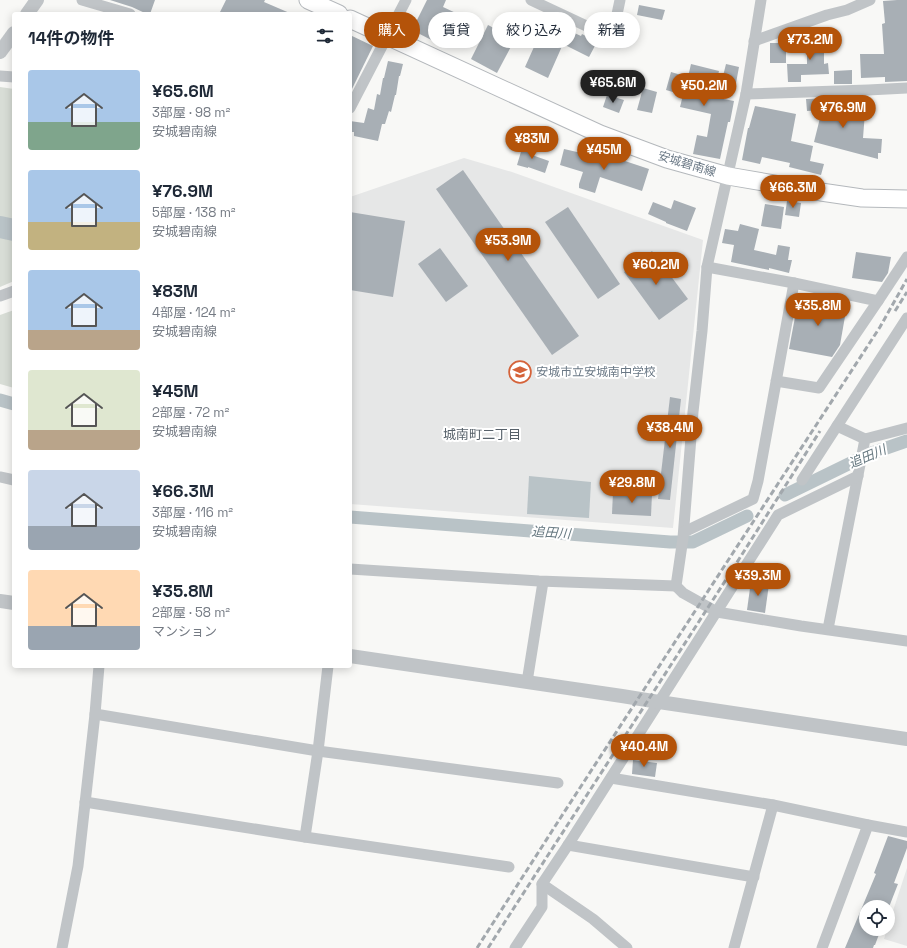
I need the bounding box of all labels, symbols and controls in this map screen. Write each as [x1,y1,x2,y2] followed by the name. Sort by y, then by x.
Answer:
[364,12,420,48] chip: 購入
[428,12,484,48] chip: 賃貸
[492,12,576,48] chip: 絞り込み
[584,12,640,48] chip: 新着
[314,25,336,47] icon: filters
[28,27,115,49] text: 14件の物件
[777,27,843,61] pin: ¥73.2M
[787,31,833,48] text: ¥73.2M
[580,70,646,104] pin: ¥65.6M
[671,73,737,107] pin: ¥50.2M
[589,74,637,91] text: ¥65.6M
[680,77,728,94] text: ¥50.2M
[152,80,214,102] text: ¥65.6M
[60,86,108,134] icon: home
[810,95,876,129] pin: ¥76.9M
[820,99,866,116] text: ¥76.9M
[152,104,230,121] text: 3部屋 · 98 m²
[152,123,217,140] text: 安城碧南線
[508,126,556,160] pin: ¥83M
[514,130,550,147] text: ¥83M
[580,137,628,171] pin: ¥45M
[586,141,622,158] text: ¥45M
[656,148,718,180] street label: 安城碧南線
[760,175,826,209] pin: ¥66.3M
[769,179,817,196] text: ¥66.3M
[152,180,213,202] text: ¥76.9M
[60,186,108,234] icon: home
[152,204,236,221] text: 5部屋 · 138 m²
[152,223,217,240] text: 安城碧南線
[475,228,541,262] pin: ¥53.9M
[484,232,532,249] text: ¥53.9M
[623,252,689,286] pin: ¥60.2M
[632,256,680,273] text: ¥60.2M
[152,280,198,302] text: ¥83M
[60,286,108,334] icon: home
[785,293,851,327] pin: ¥35.8M
[795,297,841,314] text: ¥35.8M
[152,304,236,321] text: 4部屋 · 124 m²
[152,323,217,340] text: 安城碧南線
[507,359,533,385] school or university icon: 安城市立安城南中学校
[536,364,656,380] place label: 安城市立安城南中学校
[152,380,199,402] text: ¥45M
[60,386,108,434] icon: home
[152,404,229,421] text: 2部屋 · 72 m²
[637,415,703,449] pin: ¥38.4M
[646,419,694,436] text: ¥38.4M
[152,423,217,440] text: 安城碧南線
[443,426,521,443] district label: 城南町二丁目
[846,440,890,472] water label: 追田川
[599,470,665,504] pin: ¥29.8M
[609,474,655,491] text: ¥29.8M
[152,480,214,502] text: ¥66.3M
[60,486,108,534] icon: home
[152,504,233,521] text: 3部屋 · 116 m²
[152,523,217,540] text: 安城碧南線
[531,523,573,542] water label: 追田川
[725,563,791,597] pin: ¥39.3M
[734,567,782,584] text: ¥39.3M
[152,580,213,602] text: ¥35.8M
[60,586,108,634] icon: home
[152,604,230,621] text: 2部屋 · 58 m²
[152,623,217,640] text: マンション
[611,734,677,768] pin: ¥40.4M
[620,738,668,755] text: ¥40.4M
[859,900,895,936] map controls
[859,900,895,936] button: locate

